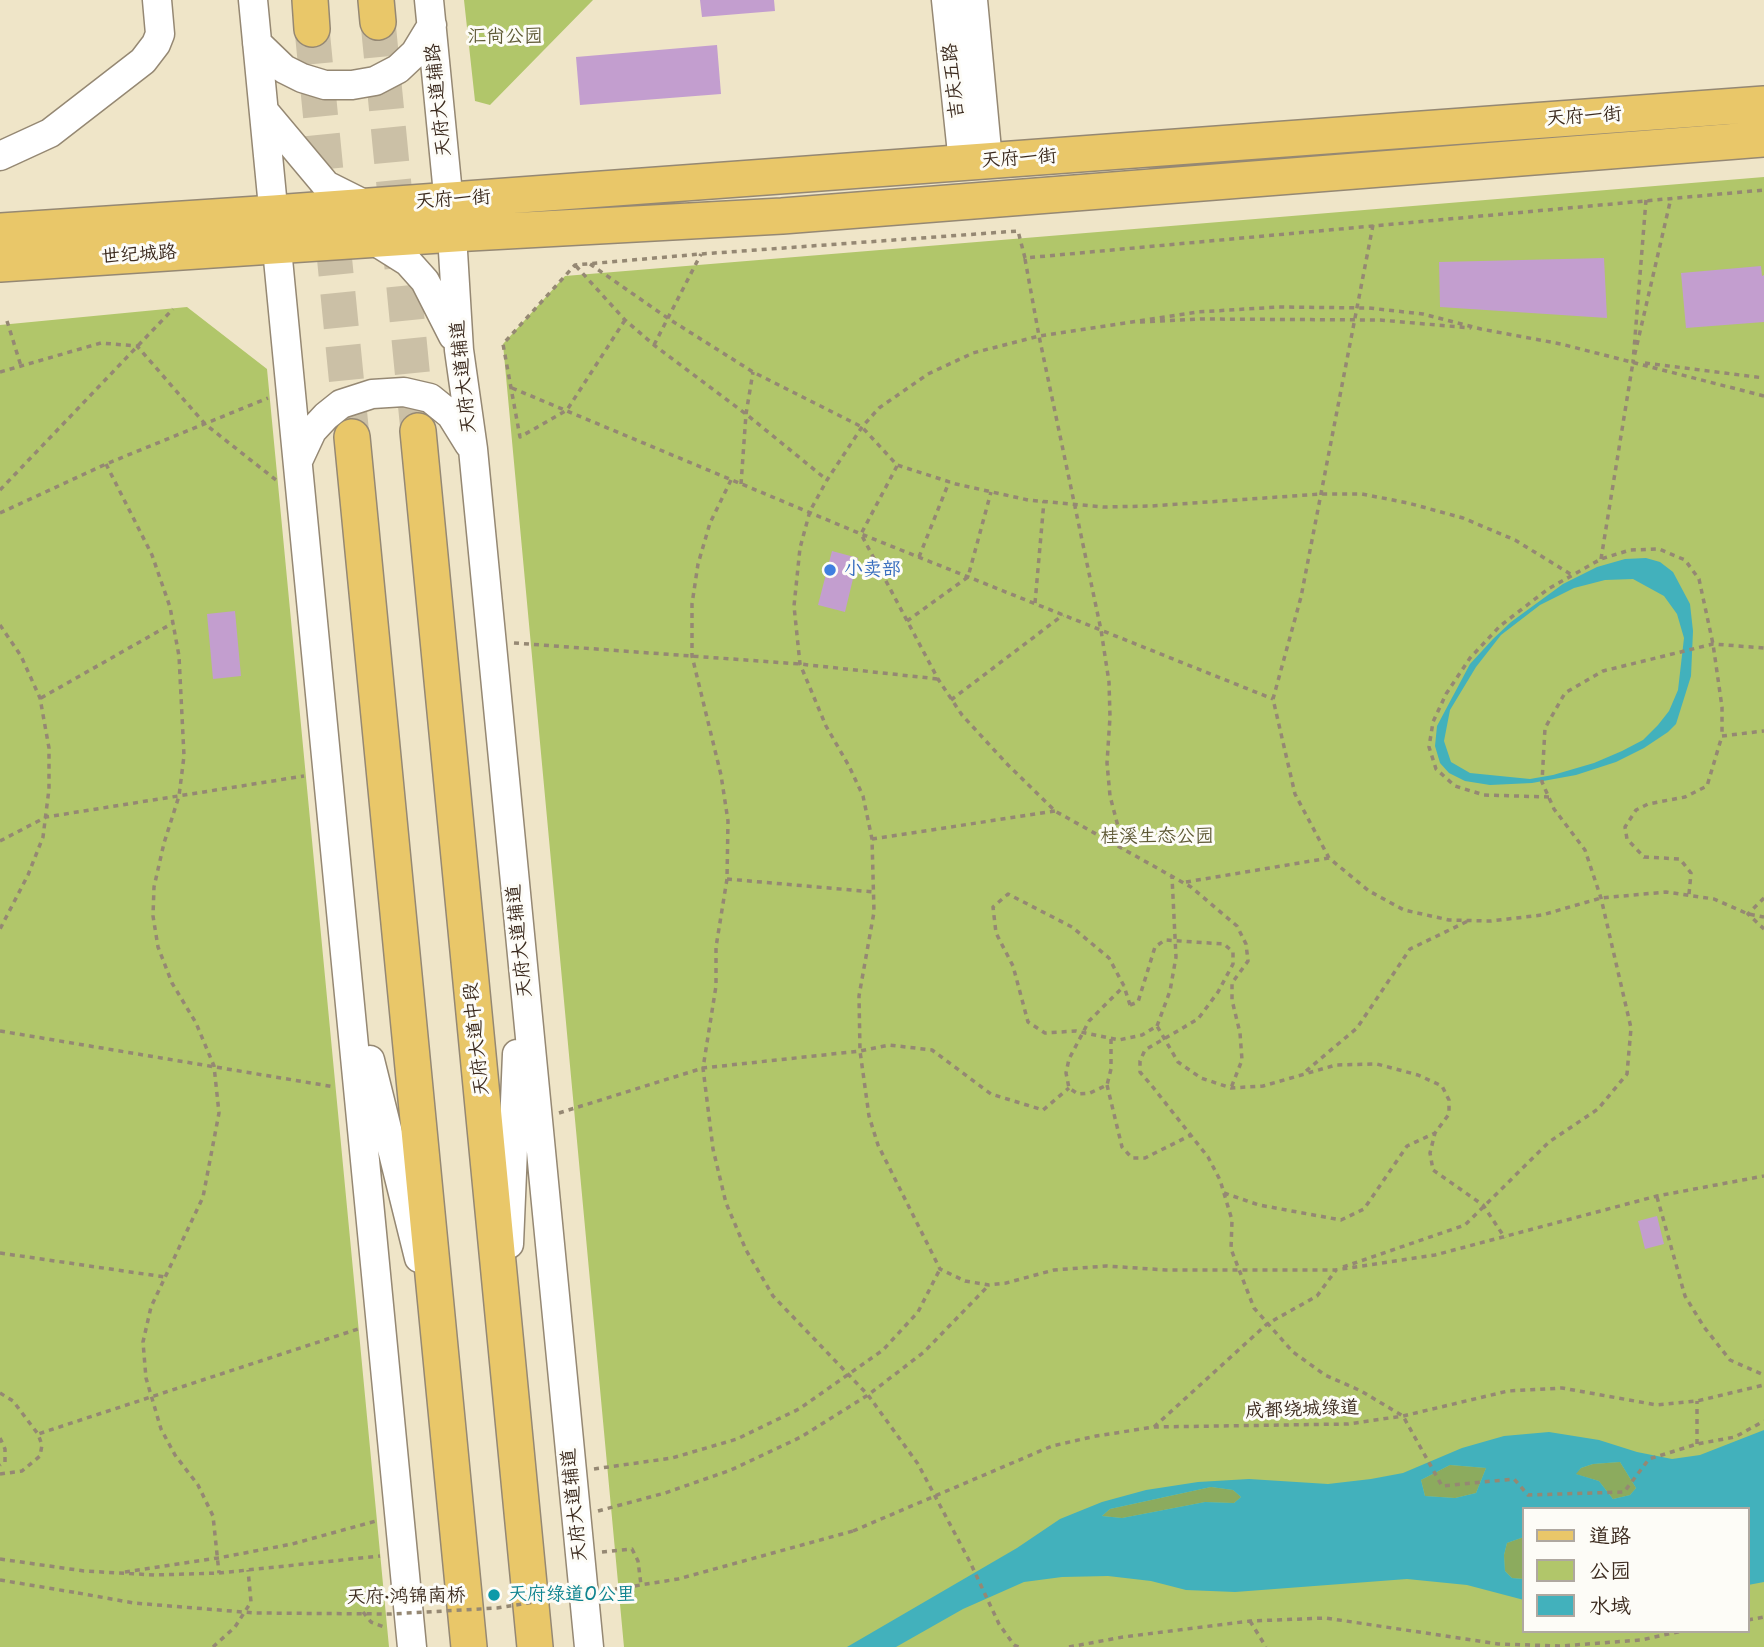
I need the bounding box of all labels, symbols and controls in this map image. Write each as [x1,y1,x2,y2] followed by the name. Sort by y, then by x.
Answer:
[467,26,543,48] park label: 汇尚公园
[422,42,456,158] street label: 天府大道辅路
[939,42,969,120] street label: 吉庆五路
[1545,103,1623,131] street label: 天府一街
[980,145,1058,173] street label: 天府一街
[414,186,492,214] street label: 天府一街
[100,241,178,269] street label: 世纪城路
[447,319,481,435] street label: 天府大道辅道
[844,559,901,581] place label: 小卖部
[822,562,838,578] marker: 小卖部
[1100,826,1214,848] park label: 桂溪生态公园
[503,883,537,999] street label: 天府大道辅道
[460,981,494,1097] street label: 天府大道中段
[1245,1397,1359,1423] street label: 成都绕城绿道
[558,1447,592,1563] street label: 天府大道辅道
[1522,1507,1750,1633] legend
[1589,1522,1631,1550] text: 道路
[1589,1557,1631,1585] text: 公园
[508,1584,635,1606] place label: 天府绿道0公里
[346,1585,466,1609] street label: 天府·鸿锦南桥
[486,1587,502,1603] marker: 天府绿道0公里
[1589,1592,1631,1620] text: 水域

